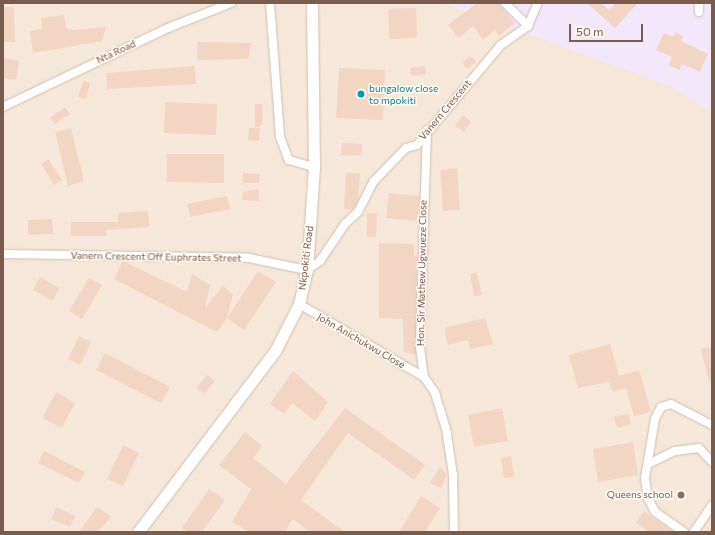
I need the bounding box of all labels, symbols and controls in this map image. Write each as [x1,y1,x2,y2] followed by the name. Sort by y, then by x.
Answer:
[571,16,645,42] scale bar
[576,24,604,38] text: 50 m
[94,38,138,66] street label: Nta Road
[416,78,474,142] street label: Vanern Crescent
[369,82,438,106] place label: bungalow close to mpokiti
[356,89,366,99] marker: bungalow close to mpokiti
[415,200,429,346] street label: Hon. Sir Mathew Ugwueze Close
[296,225,316,291] street label: Nkpokiti Road
[71,250,241,264] street label: Vanern Crescent Off Euphrates Street
[315,311,407,371] street label: John Anichukwu Close
[607,489,673,501] place label: Queens school
[676,490,686,500] marker: Queens school

